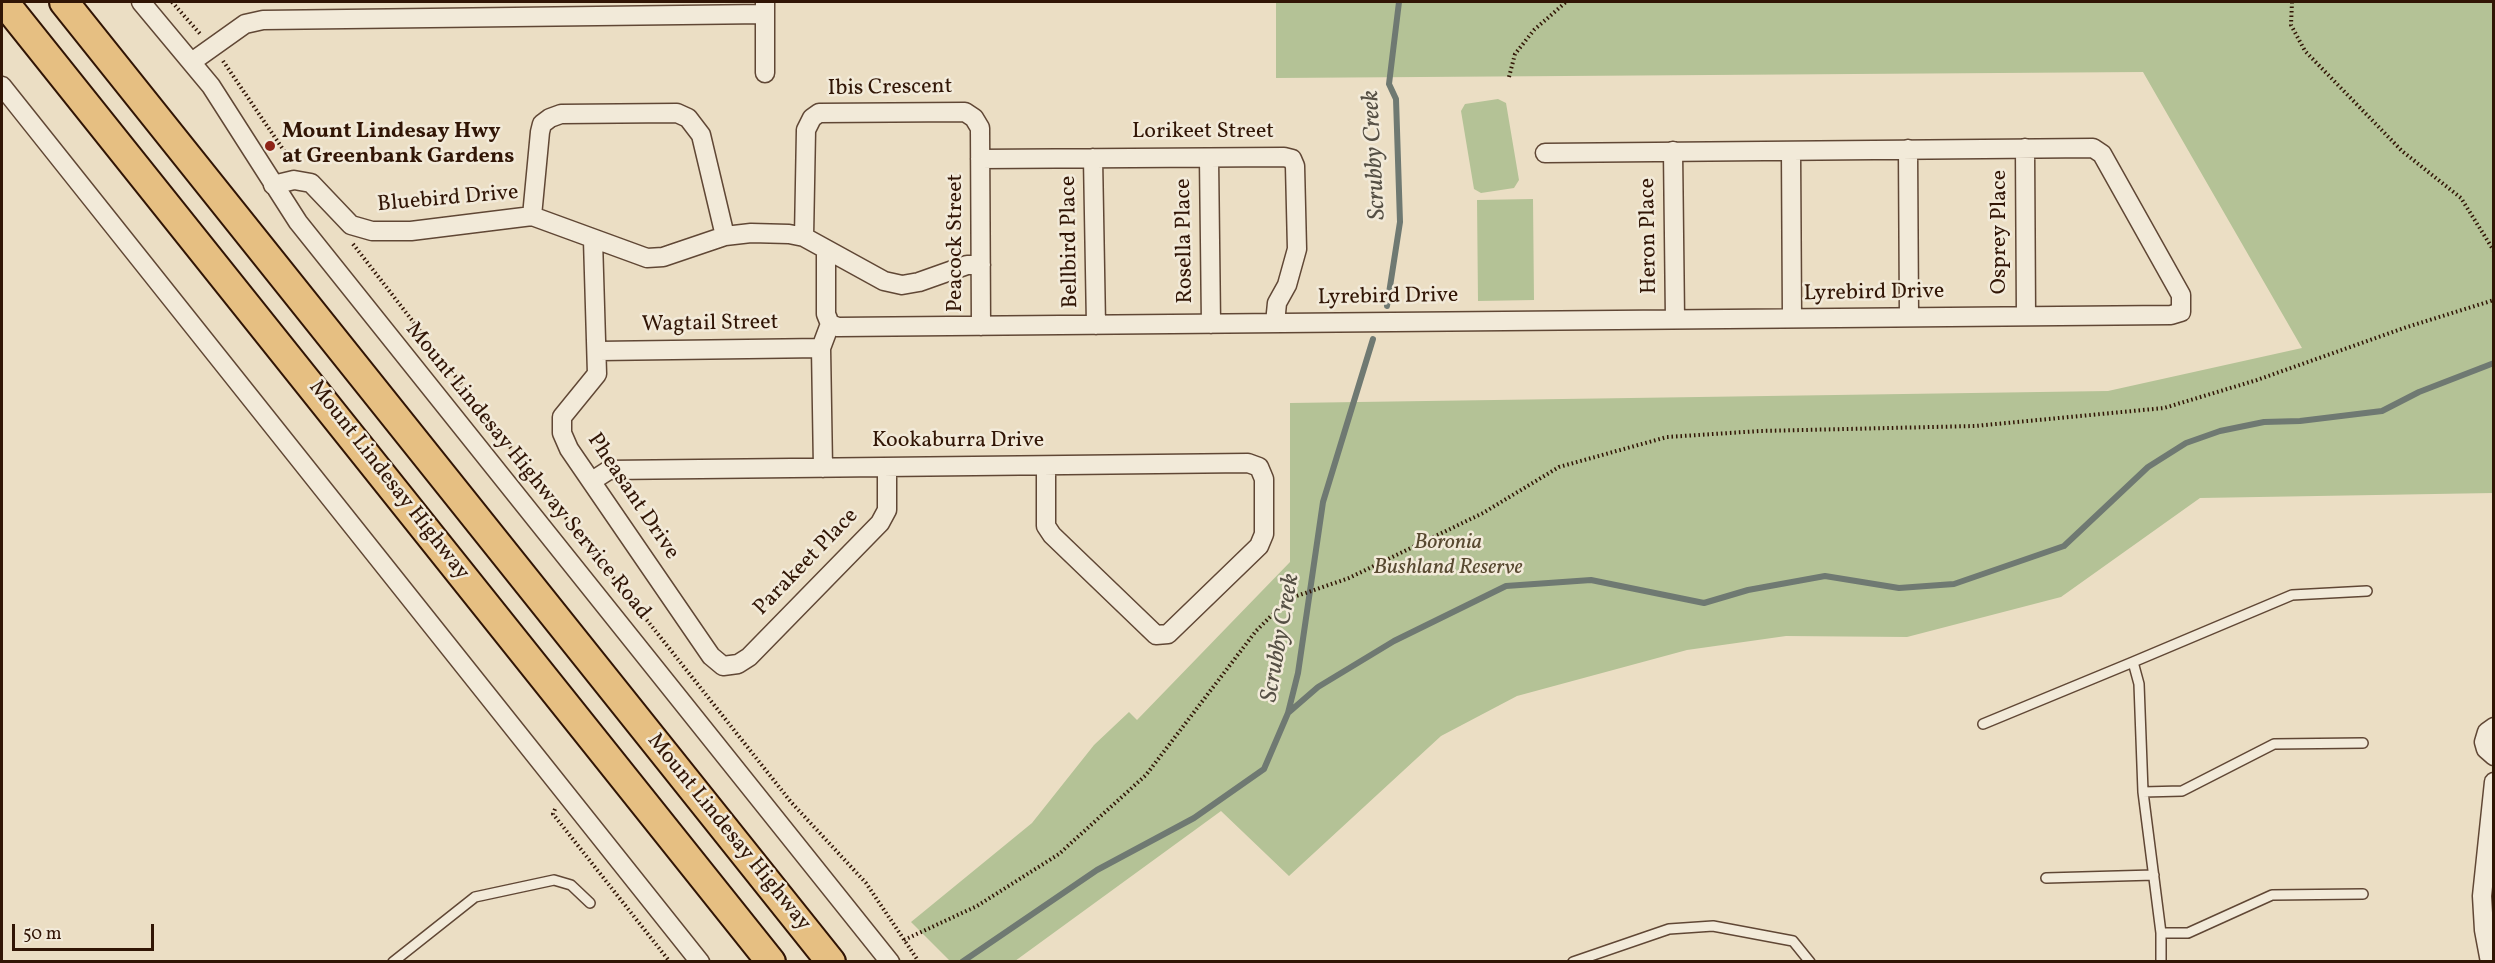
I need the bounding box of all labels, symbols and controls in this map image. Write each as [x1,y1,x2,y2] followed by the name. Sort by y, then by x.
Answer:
[827,75,953,103] street label: Ibis Crescent
[1358,89,1394,221] water label: Scrubby Creek
[282,120,514,172] place label: Mount Lindesay Hwy at Greenbank Gardens
[1132,120,1274,146] street label: Lorikeet Street
[263,139,277,153] marker: Mount Lindesay Hwy at Greenbank Gardens
[1988,170,2014,294] street label: Osprey Place
[944,174,970,312] street label: Peacock Street
[1057,176,1085,308] street label: Bellbird Place
[1172,178,1200,304] street label: Rosella Place
[1636,178,1664,294] street label: Heron Place
[376,181,520,219] street label: Bluebird Drive
[1803,280,1945,308] street label: Lyrebird Drive
[1317,284,1459,312] street label: Lyrebird Drive
[641,311,779,339] street label: Wagtail Street
[399,318,655,626] street label: Mount Lindesay Highway Service Road
[302,376,474,586] street label: Mount Lindesay Highway
[580,429,684,565] street label: Pheasant Drive
[872,429,1044,455] street label: Kookaburra Drive
[749,504,865,622] street label: Parakeet Place
[1373,531,1523,582] park label: Boronia Bushland Reserve
[1257,572,1307,704] water label: Scrubby Creek
[640,729,816,937] street label: Mount Lindesay Highway
[15,912,158,950] scale bar
[23,922,62,947] text: 50 m

